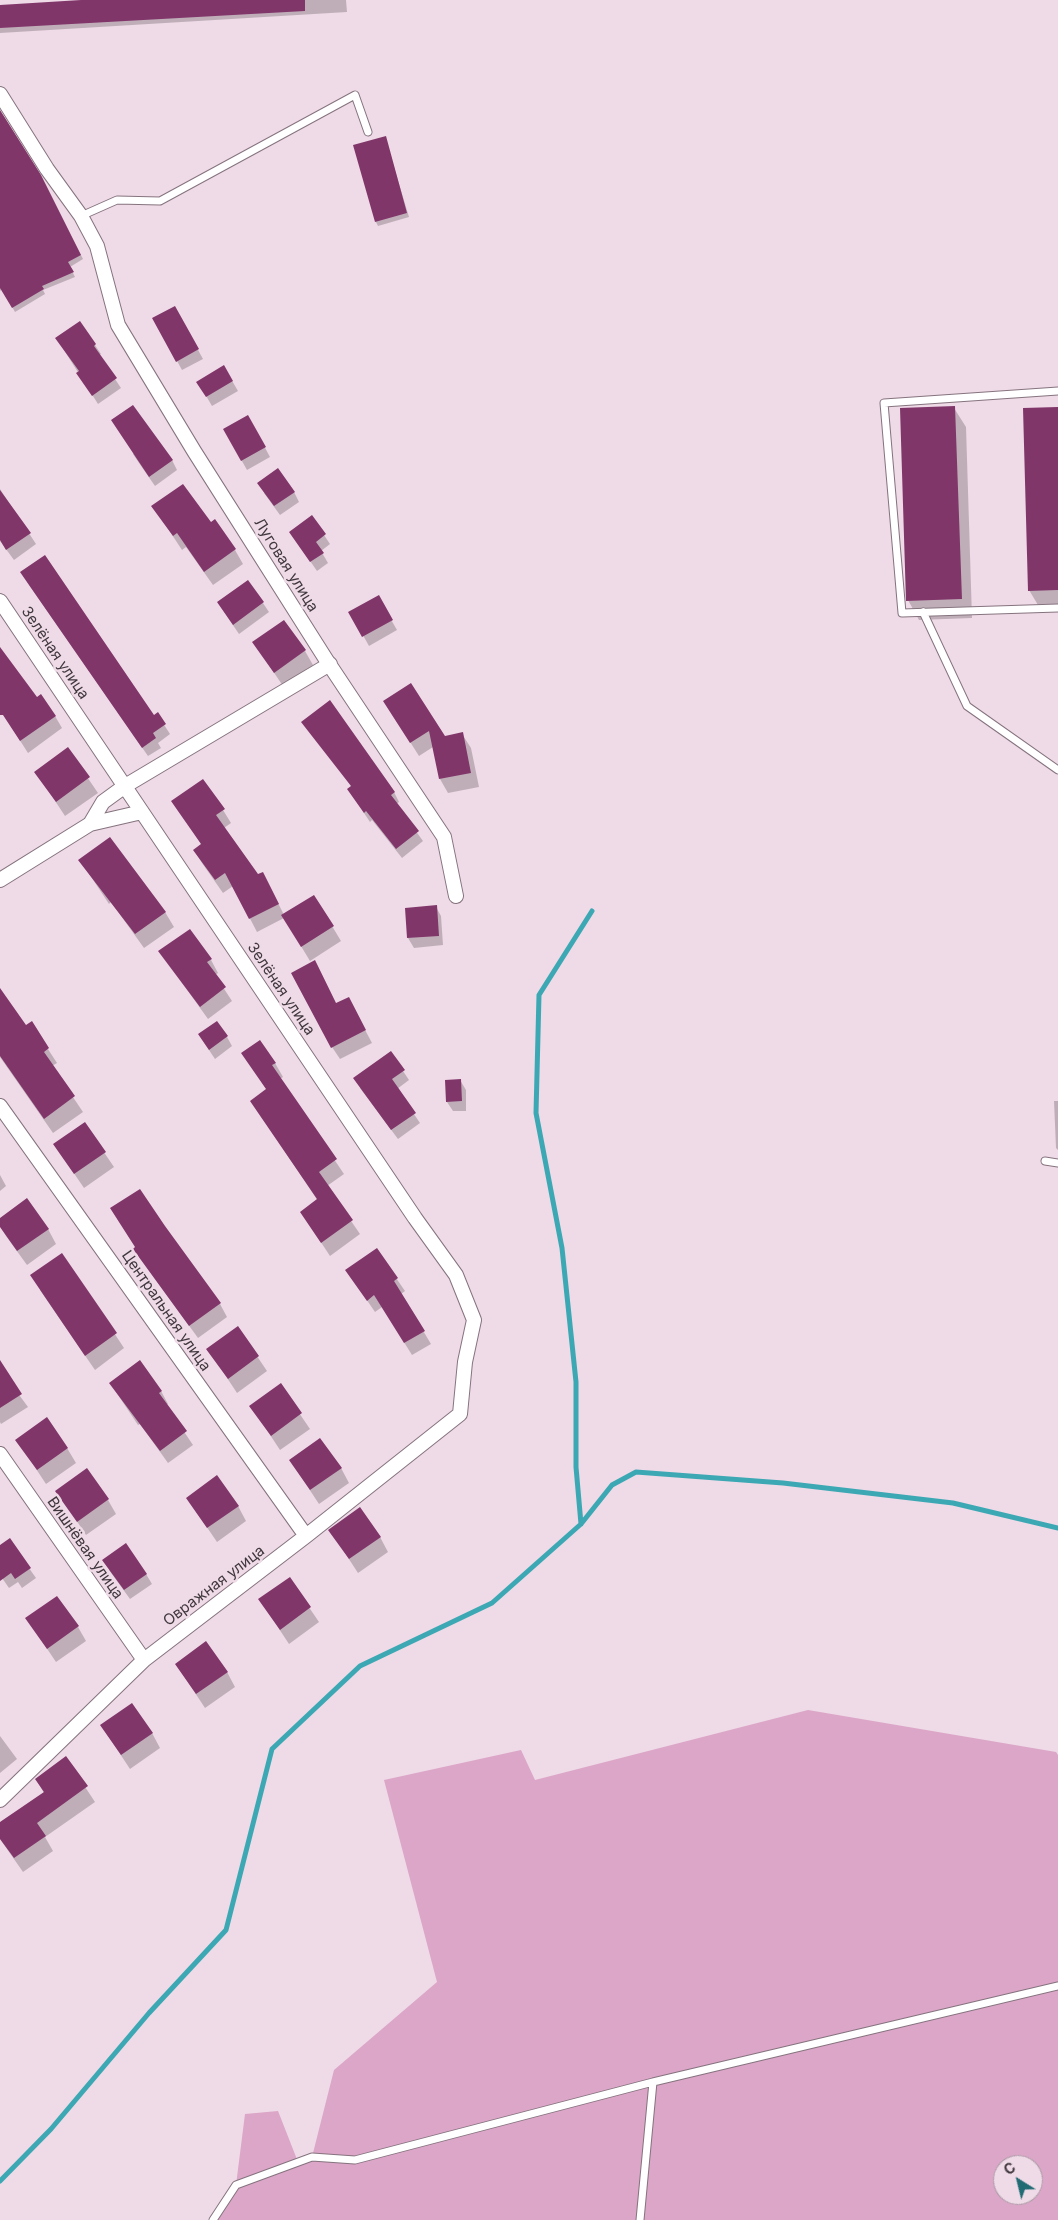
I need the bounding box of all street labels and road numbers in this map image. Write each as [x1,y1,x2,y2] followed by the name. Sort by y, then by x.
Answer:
[250,515,322,615] street label: Луговая улица
[17,603,93,703] street label: Зелёная улица
[243,939,319,1039] street label: Зелёная улица
[118,1247,214,1375] street label: Центральная улица
[43,1493,127,1603] street label: Вишнёвая улица
[160,1542,268,1630] street label: Овражная улица

